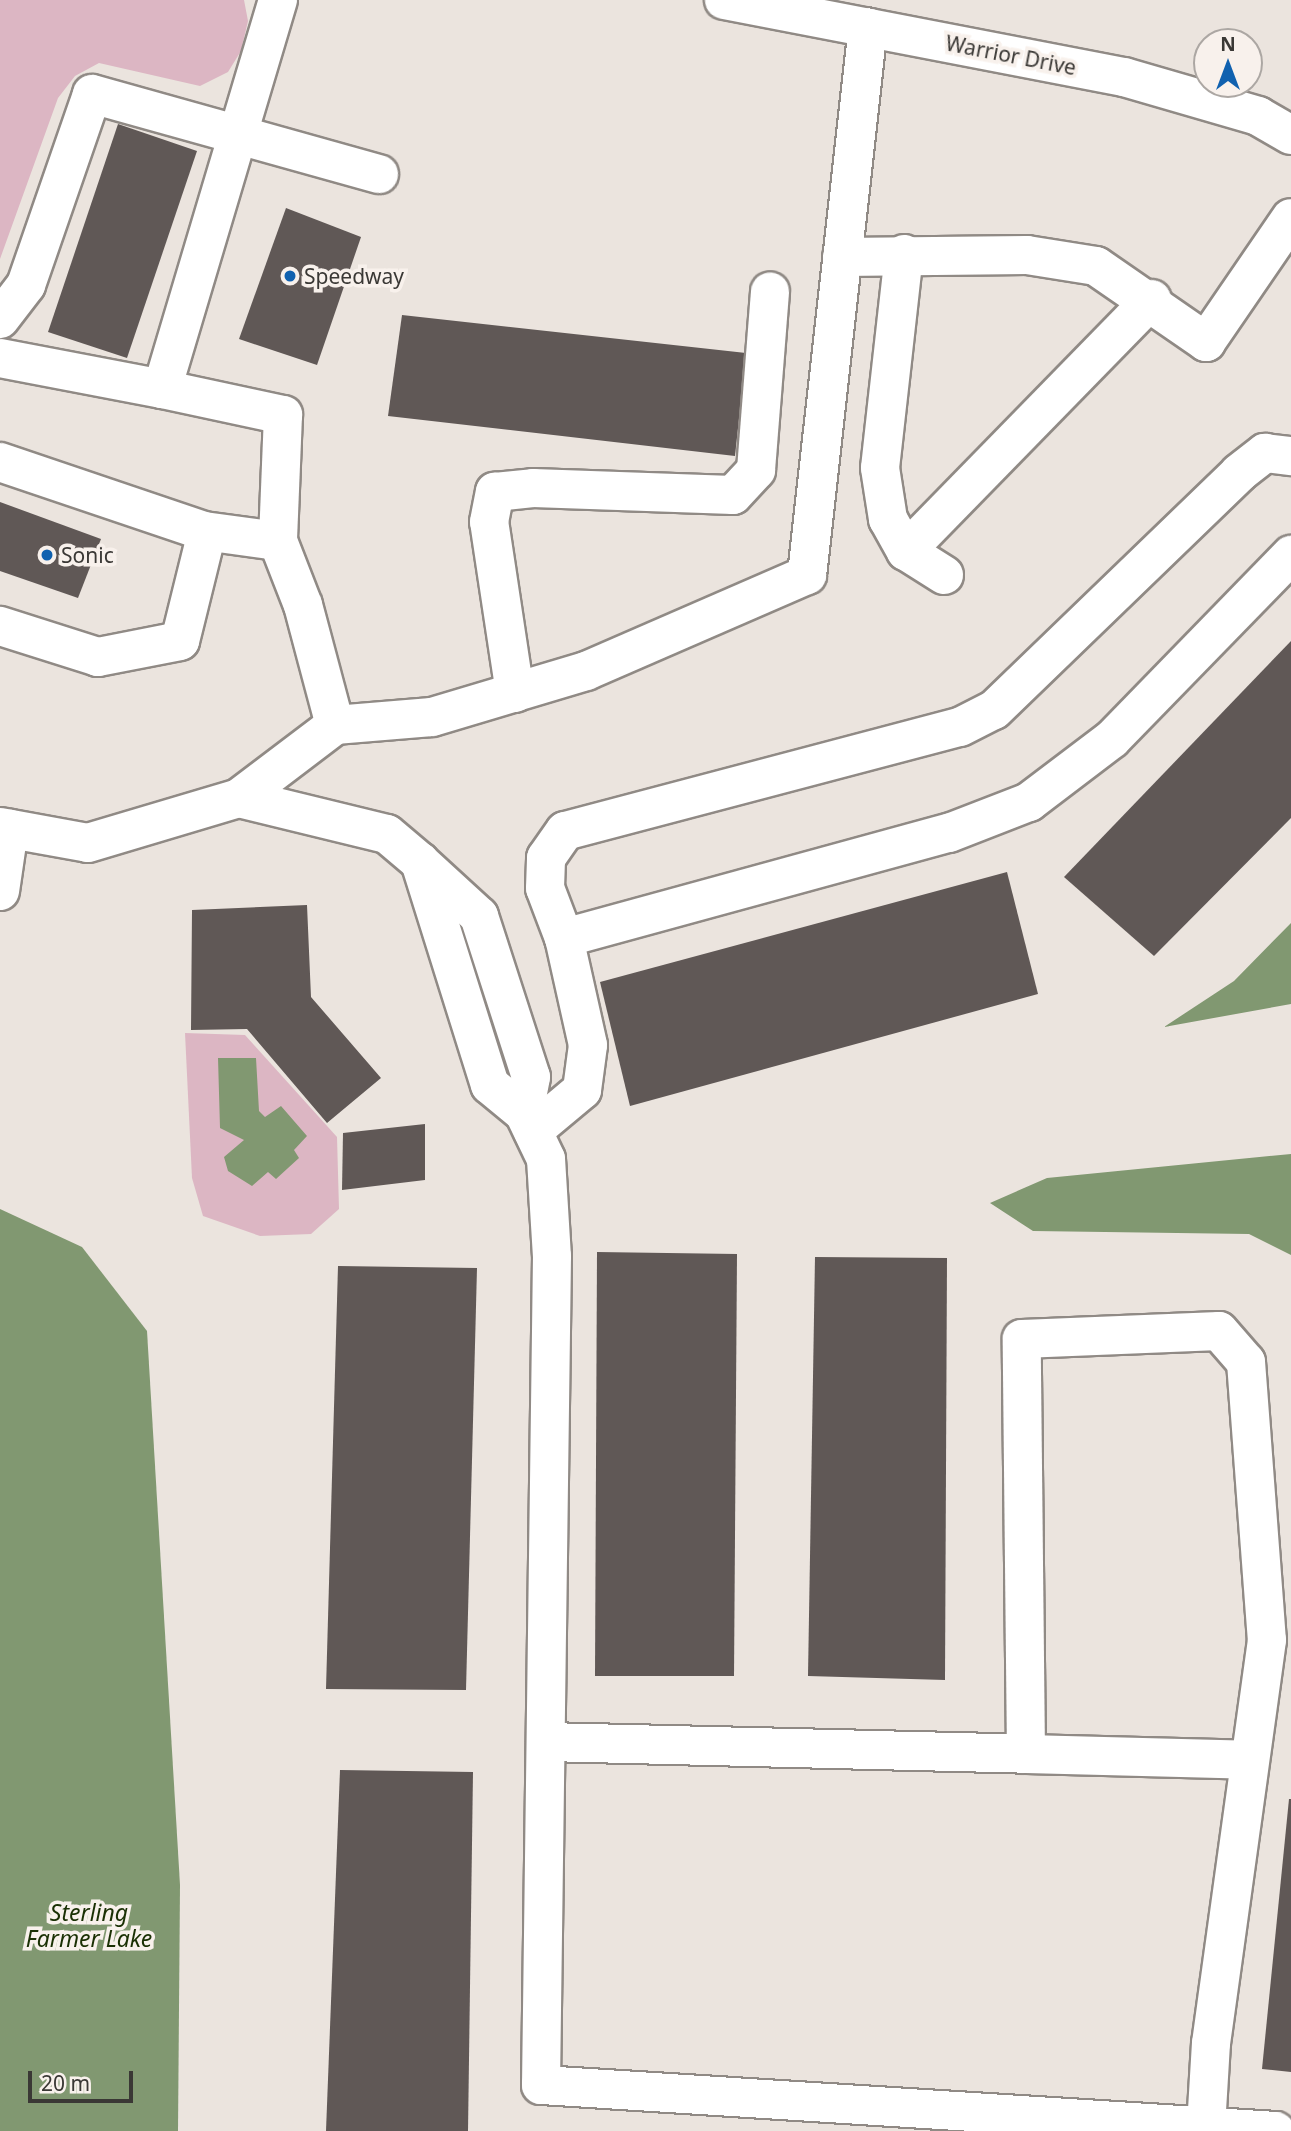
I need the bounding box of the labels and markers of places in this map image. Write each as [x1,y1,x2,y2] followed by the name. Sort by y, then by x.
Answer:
[304,263,404,289] place label: Speedway
[282,268,298,284] marker: Speedway
[61,542,114,568] place label: Sonic
[39,547,55,563] marker: Sonic

